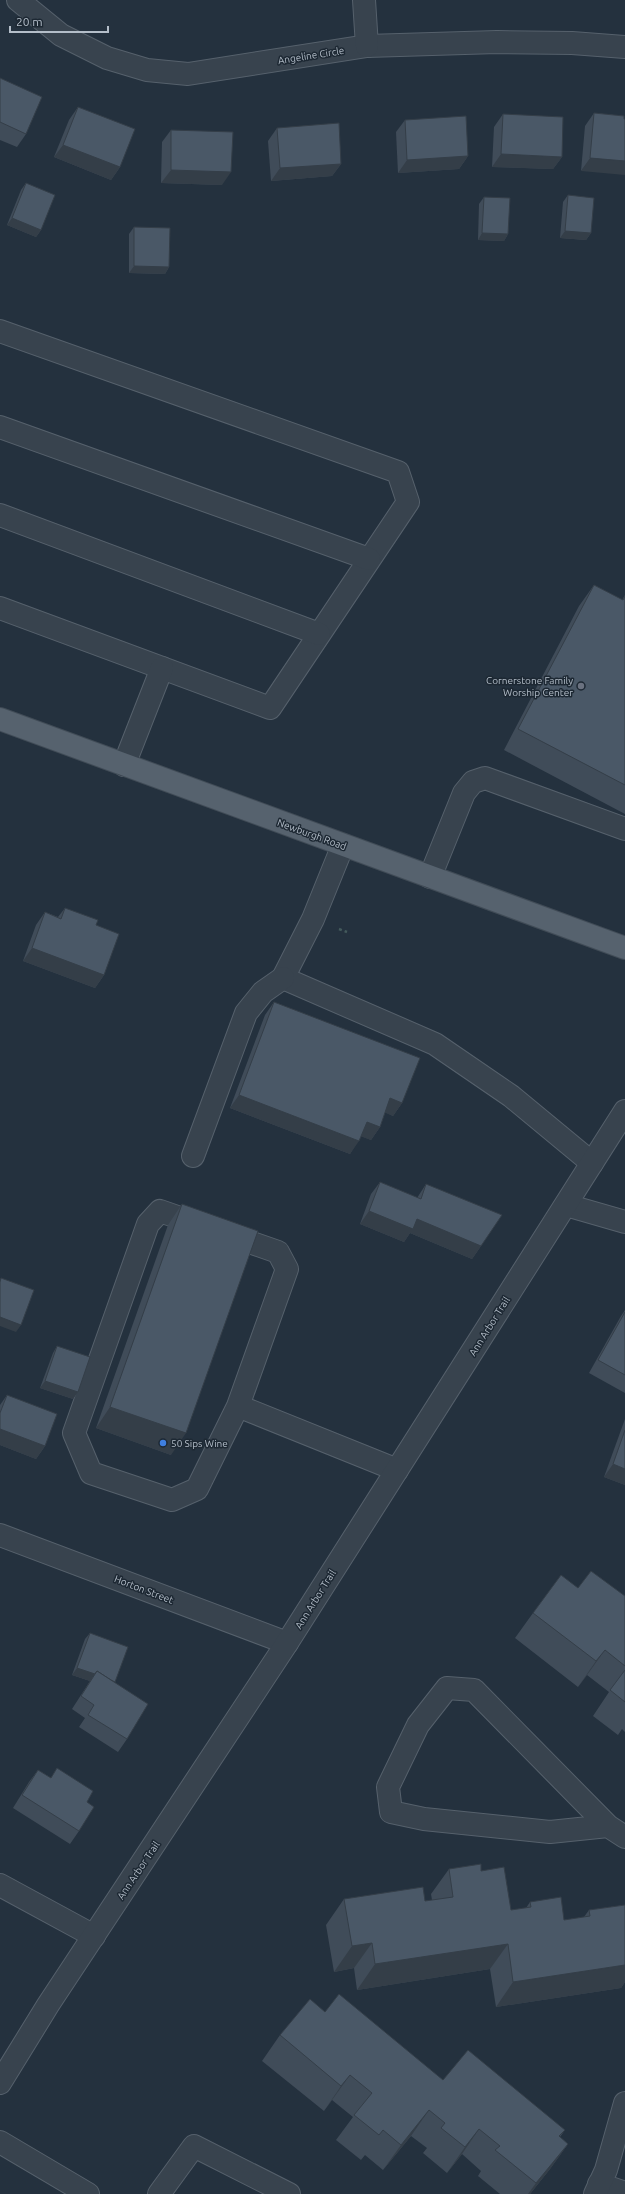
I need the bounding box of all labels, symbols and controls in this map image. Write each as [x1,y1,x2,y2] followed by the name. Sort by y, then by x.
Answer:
[10,8,108,34] scale bar
[16,15,43,28] text: 20 m
[277,45,345,66] street label: Angeline Circle
[486,675,573,698] place label: Cornerstone Family Worship Center
[576,681,586,691] marker: Cornerstone Family Worship Center
[276,817,348,852] street label: Newburgh Road
[467,1294,512,1358] street label: Ann Arbor Trail
[158,1438,168,1448] marker: 50 Sips Wine
[171,1438,228,1449] place label: 50 Sips Wine
[293,1567,338,1631] street label: Ann Arbor Trail
[113,1573,175,1606] street label: Horton Street
[115,1839,162,1901] street label: Ann Arbor Trail

